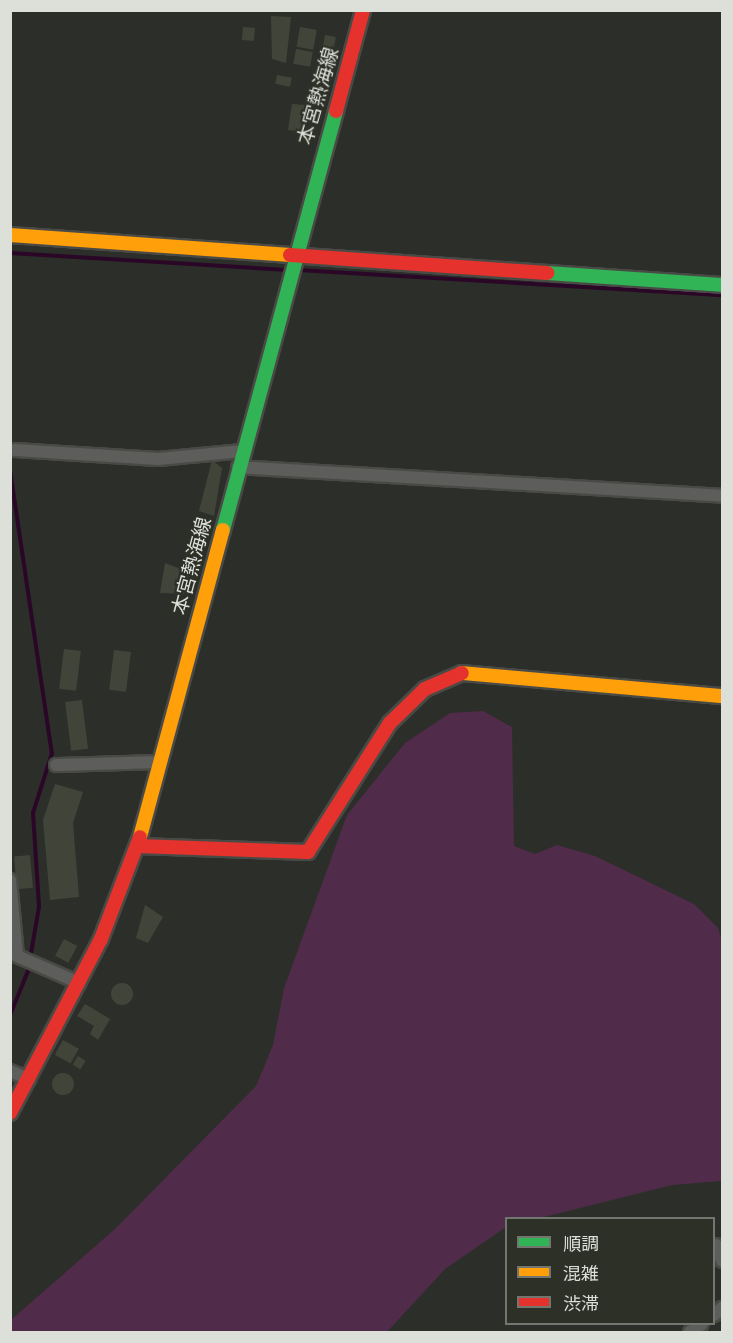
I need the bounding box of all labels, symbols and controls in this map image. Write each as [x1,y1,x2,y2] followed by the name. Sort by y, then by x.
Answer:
[293,45,343,147] street label: 本宮熱海線
[167,515,217,617] street label: 本宮熱海線
[505,1217,715,1325] legend
[563,1234,599,1254] text: 順調
[563,1264,599,1284] text: 混雑
[563,1294,599,1314] text: 渋滞

